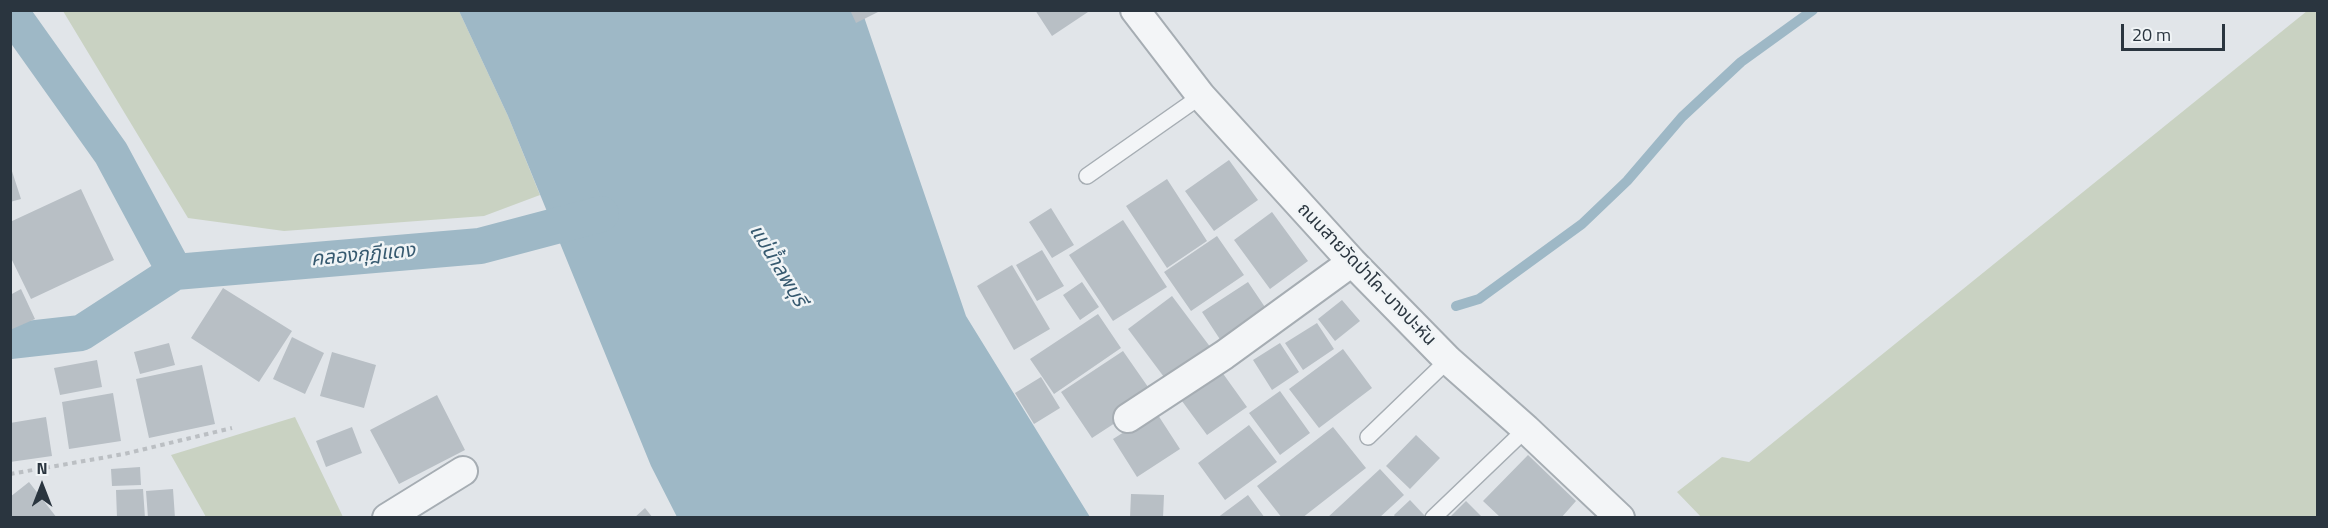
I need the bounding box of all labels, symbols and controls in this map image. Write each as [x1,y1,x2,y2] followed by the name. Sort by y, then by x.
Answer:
[2124,12,2228,50] scale bar
[2132,21,2171,48] text: 20 m
[1292,199,1440,351] street label: ถนนสายวัดป่าโค-บางปะหัน
[743,221,811,311] water label: แม่น้ำลพบุรี
[310,240,416,272] water label: คลองกุฎีแดง
[12,456,72,516] north arrow
[36,456,48,480] text: N

